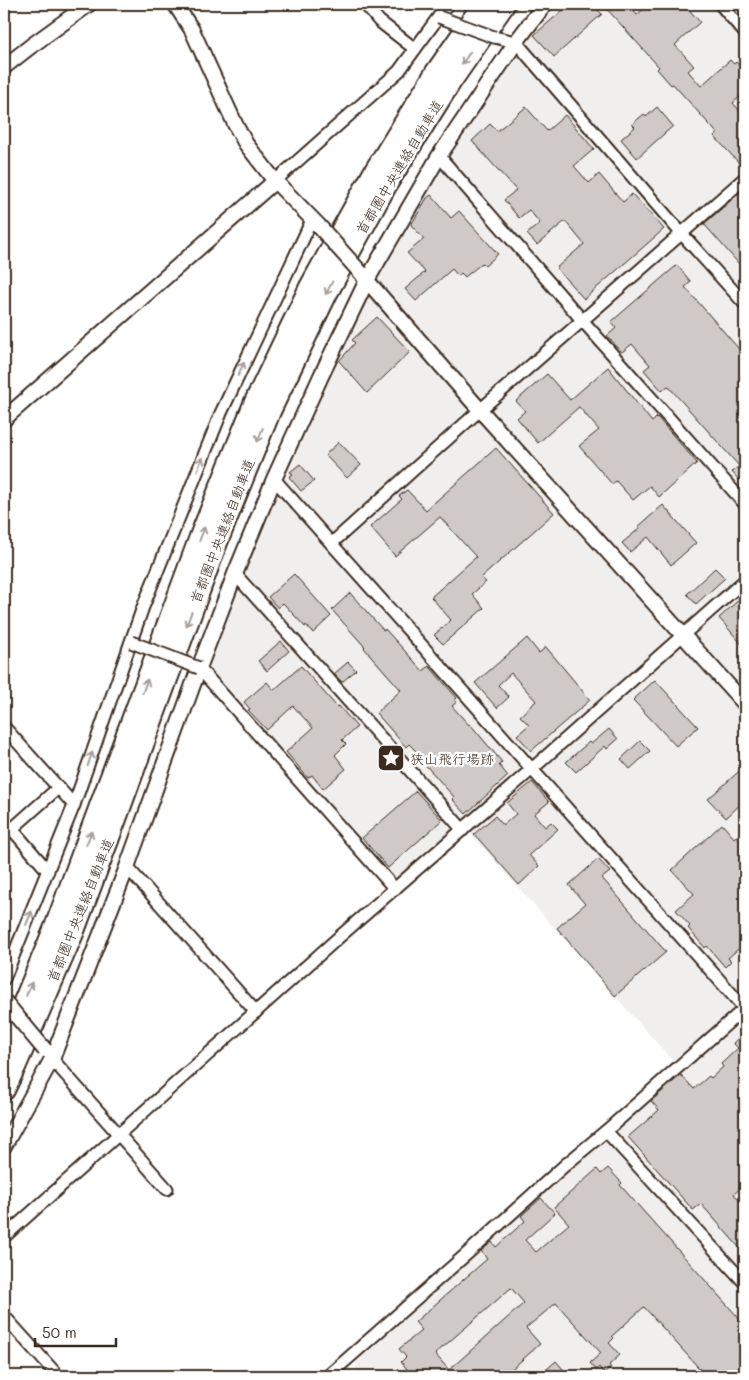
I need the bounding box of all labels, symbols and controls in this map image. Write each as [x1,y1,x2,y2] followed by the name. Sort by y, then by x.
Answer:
[461,51,471,65] one-way arrow
[351,96,447,238] street label: 首都圏中央連絡自動車道
[324,280,334,295] one-way arrow
[237,361,247,376] one-way arrow
[255,426,264,442] one-way arrow
[186,456,258,606] street label: 首都圏中央連絡自動車道
[196,457,205,472] one-way arrow
[198,526,207,542] one-way arrow
[184,611,193,626] one-way arrow
[141,679,150,694] one-way arrow
[376,743,406,773] place icon: 狭山飛行場跡
[410,749,494,768] place label: 狭山飛行場跡
[86,752,95,767] one-way arrow
[85,831,94,846] one-way arrow
[42,835,118,985] street label: 首都圏中央連絡自動車道
[24,911,34,926] one-way arrow
[26,982,35,997] one-way arrow
[35,1315,116,1347] scale bar
[42,1322,77,1342] text: 50 m

